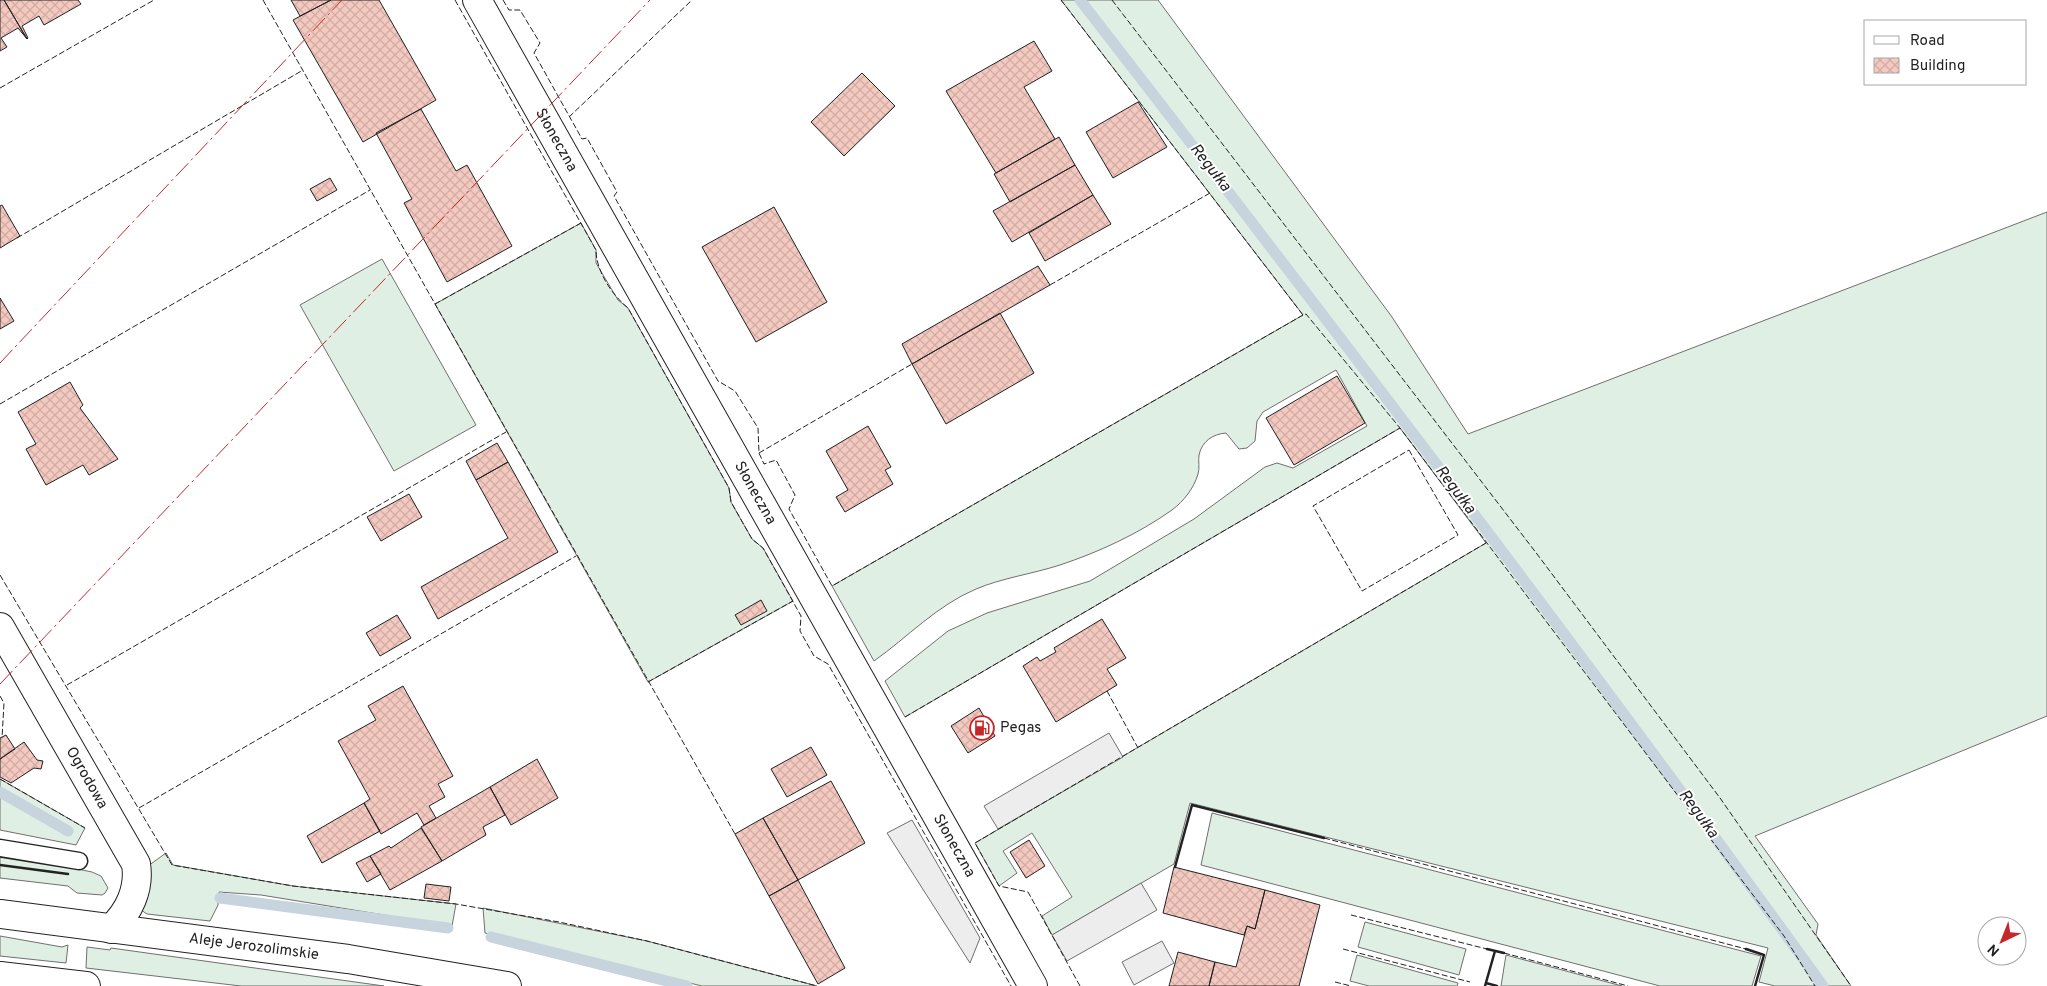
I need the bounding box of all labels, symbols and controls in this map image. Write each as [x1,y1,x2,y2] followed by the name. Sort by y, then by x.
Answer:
[1864,20,2027,85] legend
[1910,32,1945,51] text: Road
[1910,57,1965,76] text: Building
[531,105,581,175] street label: Słoneczna
[1185,140,1235,197] water label: Regułka
[730,458,780,528] street label: Słoneczna
[1430,462,1480,519] water label: Regułka
[969,715,995,741] fuel station icon: Pegas
[1000,719,1041,738] place label: Pegas
[61,743,112,812] street label: Ogrodowa
[1674,786,1723,843] water label: Regułka
[929,811,979,881] street label: Słoneczna
[1977,916,2027,966] north arrow
[188,929,320,965] street label: Aleje Jerozolimskie
[1985,940,2004,959] text: N

